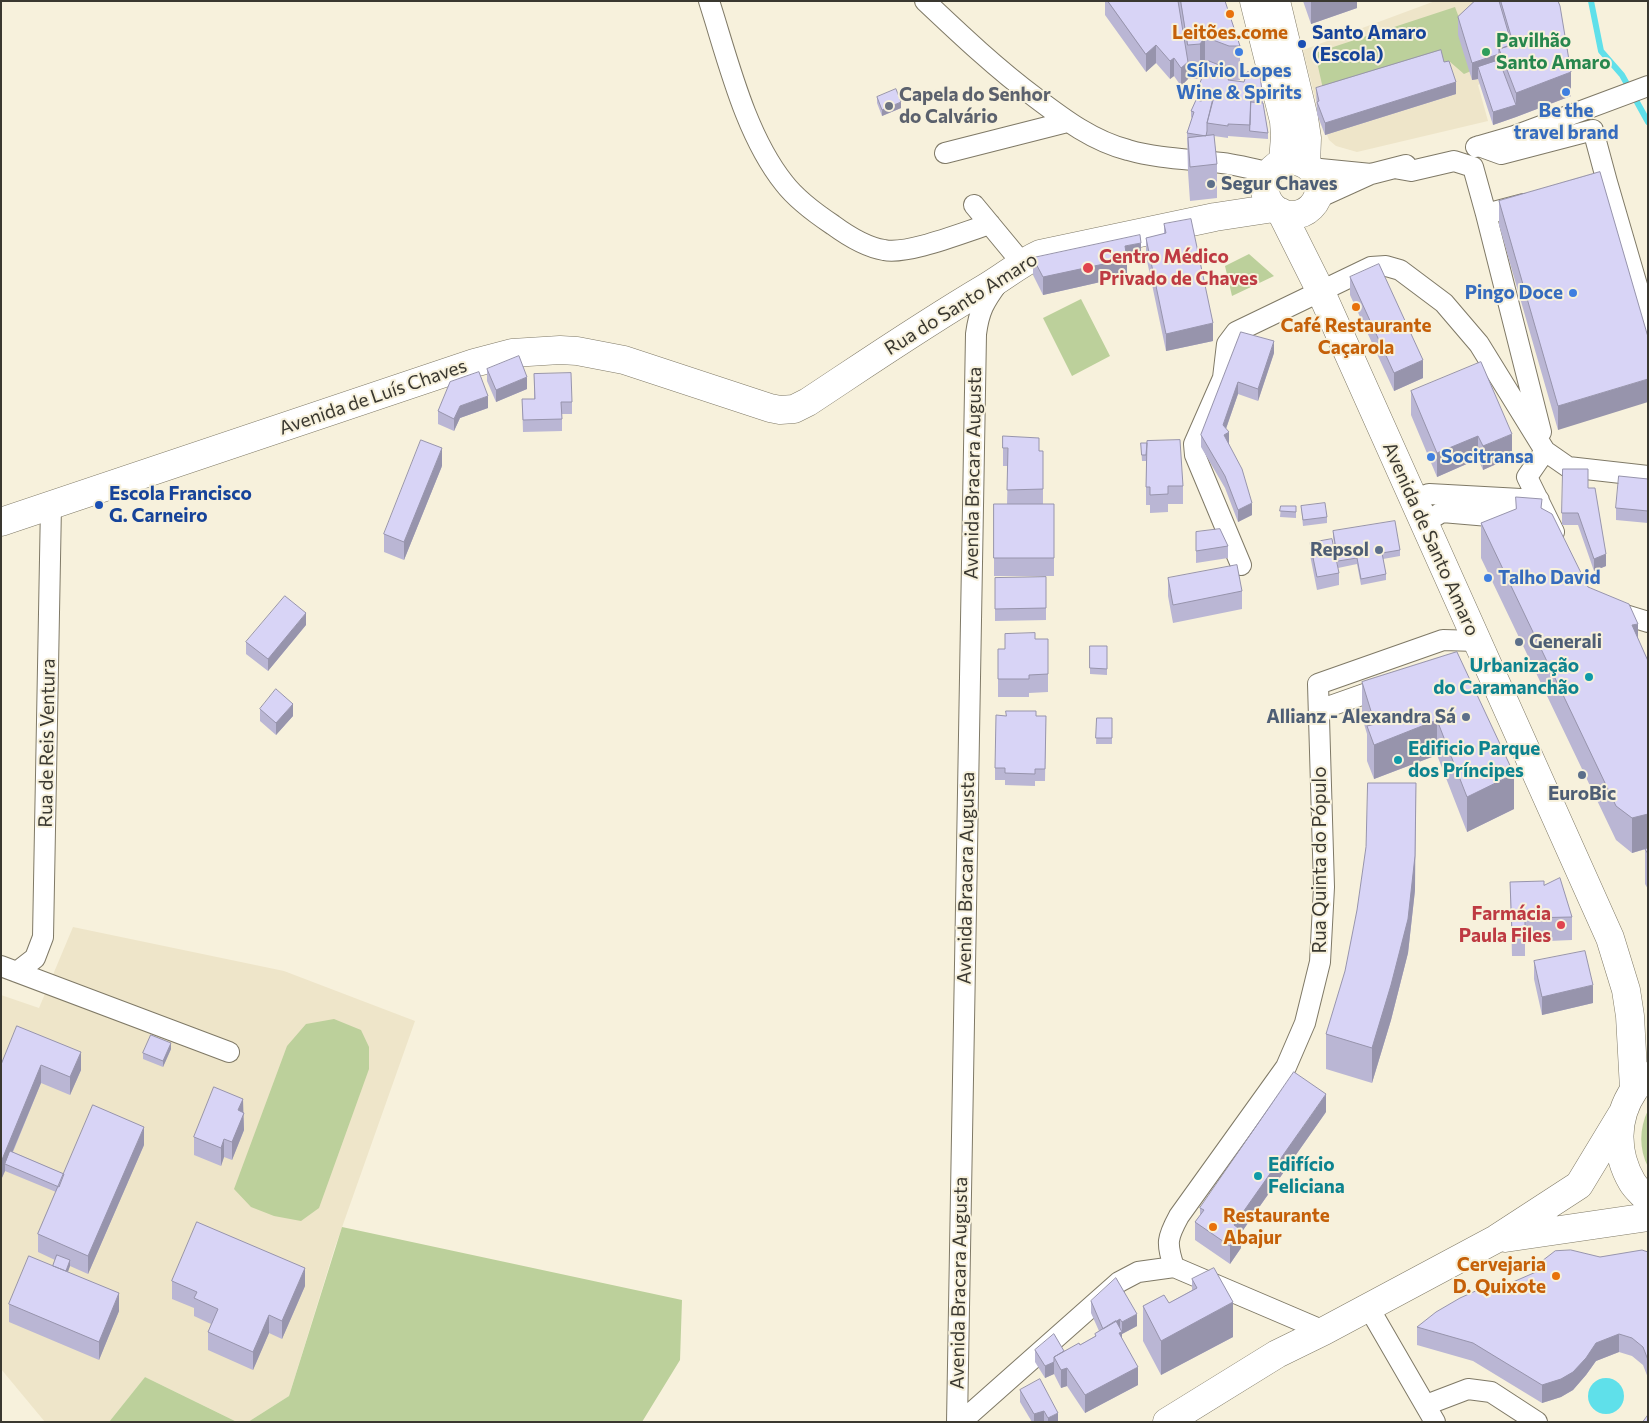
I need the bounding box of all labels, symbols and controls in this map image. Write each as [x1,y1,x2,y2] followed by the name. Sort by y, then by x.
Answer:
[1224,8,1236,20] marker: Leitões.come
[1172,22,1288,44] place label: Leitões.come
[1312,22,1427,66] place label: Santo Amaro (Escola)
[1496,30,1611,74] place label: Pavilhão Santo Amaro
[1296,38,1308,50] marker: Santo Amaro (Escola)
[1233,46,1245,58] marker: Sílvio Lopes Wine & Spirits
[1480,46,1492,58] marker: Pavilhão Santo Amaro
[1176,60,1302,104] place label: Sílvio Lopes Wine & Spirits
[899,84,1051,128] place label: Capela do Senhor do Calvário
[1560,86,1572,98] marker: Be the travel brand
[883,100,895,112] marker: Capela do Senhor do Calvário
[1513,100,1619,144] place label: Be the travel brand
[1221,173,1338,195] place label: Segur Chaves
[1205,178,1217,190] marker: Segur Chaves
[1099,246,1258,290] place label: Centro Médico Privado de Chaves
[880,248,1042,360] street label: Rua do Santo Amaro
[1081,261,1095,275] marker: Centro Médico Privado de Chaves
[1465,282,1563,304] place label: Pingo Doce
[1567,287,1579,299] marker: Pingo Doce
[1350,301,1362,313] marker: Café Restaurante Caçarola
[1281,315,1431,359] place label: Café Restaurante Caçarola
[276,354,470,440] street label: Avenida de Luís Chaves
[960,366,986,580] street label: Avenida Bracara Augusta
[1378,439,1484,639] street label: Avenida de Santo Amaro
[1441,446,1534,468] place label: Socitransa
[1425,451,1437,463] marker: Socitransa
[109,483,252,527] place label: Escola Francisco G. Carneiro
[93,499,105,511] marker: Escola Francisco G. Carneiro
[1310,539,1369,561] place label: Repsol
[1373,544,1385,556] marker: Repsol
[1498,567,1601,589] place label: Talho David
[1482,572,1494,584] marker: Talho David
[1529,631,1602,653] place label: Generali
[1513,636,1525,648] marker: Generali
[1433,655,1579,699] place label: Urbanização do Caramanchão
[34,658,60,828] street label: Rua de Reis Ventura
[1583,671,1595,683] marker: Urbanização do Caramanchão
[1266,706,1456,728] place label: Allianz - Alexandra Sá
[1460,711,1472,723] marker: Allianz - Alexandra Sá
[1408,738,1540,782] place label: Edificio Parque dos Príncipes
[1392,754,1404,766] marker: Edificio Parque dos Príncipes
[1309,766,1331,954] street label: Rua Quinta do Pópulo
[1576,769,1588,781] marker: EuroBic
[953,771,979,985] street label: Avenida Bracara Augusta
[1548,783,1616,805] place label: EuroBic
[1459,903,1551,947] place label: Farmácia Paula Files
[1555,919,1567,931] marker: Farmácia Paula Files
[1268,1154,1345,1198] place label: Edifício Feliciana
[1252,1170,1264,1182] marker: Edifício Feliciana
[946,1176,972,1390] street label: Avenida Bracara Augusta
[1223,1205,1330,1249] place label: Restaurante Abajur
[1207,1221,1219,1233] marker: Restaurante Abajur
[1453,1254,1546,1298] place label: Cervejaria D. Quixote
[1550,1270,1562,1282] marker: Cervejaria D. Quixote

